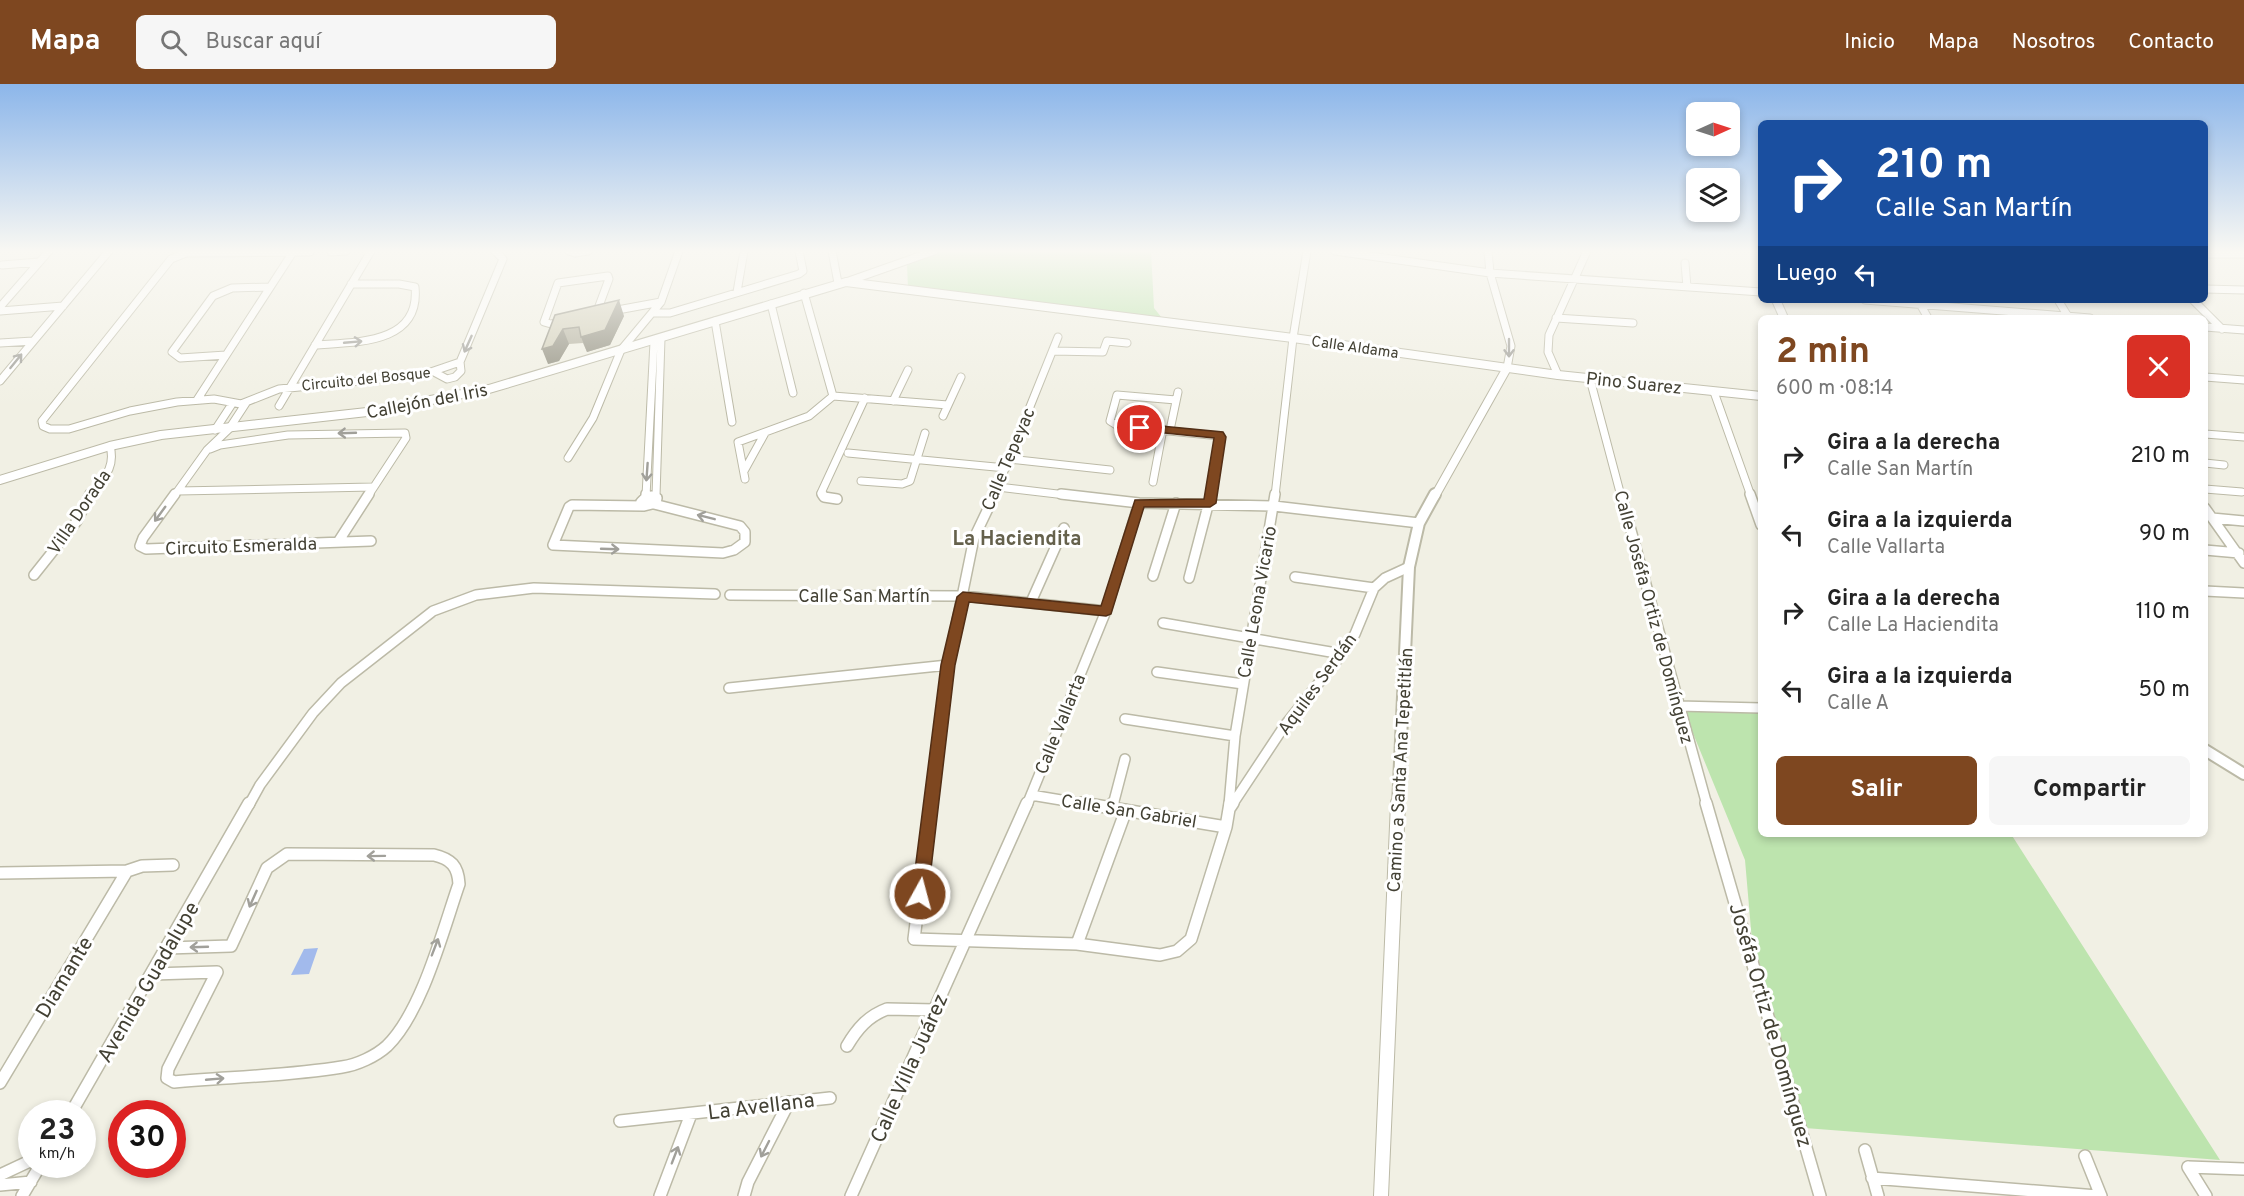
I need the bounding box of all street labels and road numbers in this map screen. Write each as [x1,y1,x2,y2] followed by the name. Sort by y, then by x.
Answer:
[1310,333,1400,364] street label: Calle Aldama
[301,364,432,397] street label: Circuito del Bosque
[1585,368,1683,401] street label: Pino Suarez
[365,379,490,425] street label: Callejón del Iris
[977,404,1041,515] street label: Calle Tepeyac
[43,466,117,560] street label: Villa Dorada
[1608,488,1698,747] street label: Calle Joséfa Ortiz de Domínguez
[1234,524,1283,680] street label: Calle Leona Vicario
[165,533,317,562] street label: Circuito Esmeralda
[798,586,930,609] street label: Calle San Martín
[1274,629,1363,740] street label: Aquiles Serdán
[1384,647,1419,893] street label: Camino a Santa Ana Tepetitlán
[1031,671,1092,778] street label: Calle Vallarta
[1059,790,1198,835] street label: Calle San Gabriel
[92,897,206,1068] street label: Avenida Guadalupe
[1722,900,1817,1151] street label: Joséfa Ortiz de Domínguez
[30,932,100,1024] street label: Diamante
[865,990,955,1148] street label: Calle Villa Juárez
[706,1088,816,1127] street label: La Avellana

